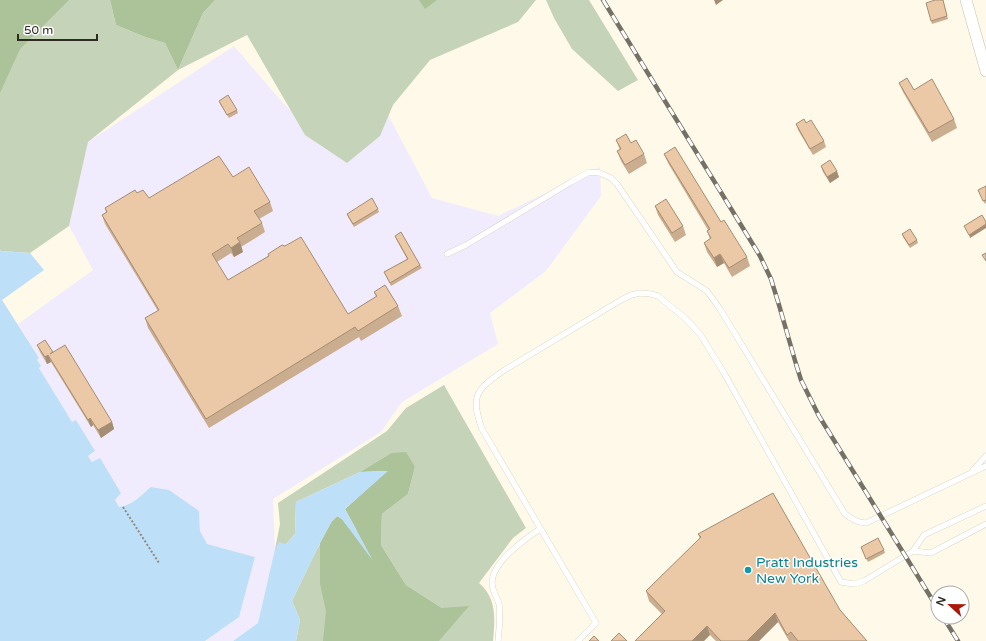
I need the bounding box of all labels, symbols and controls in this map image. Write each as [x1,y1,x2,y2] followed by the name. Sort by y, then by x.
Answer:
[18,16,97,42] scale bar
[24,23,53,37] text: 50 m
[756,554,858,587] place label: Pratt Industries New York
[743,565,753,575] marker: Pratt Industries New York
[930,585,970,625] north arrow
[934,595,949,608] text: N

